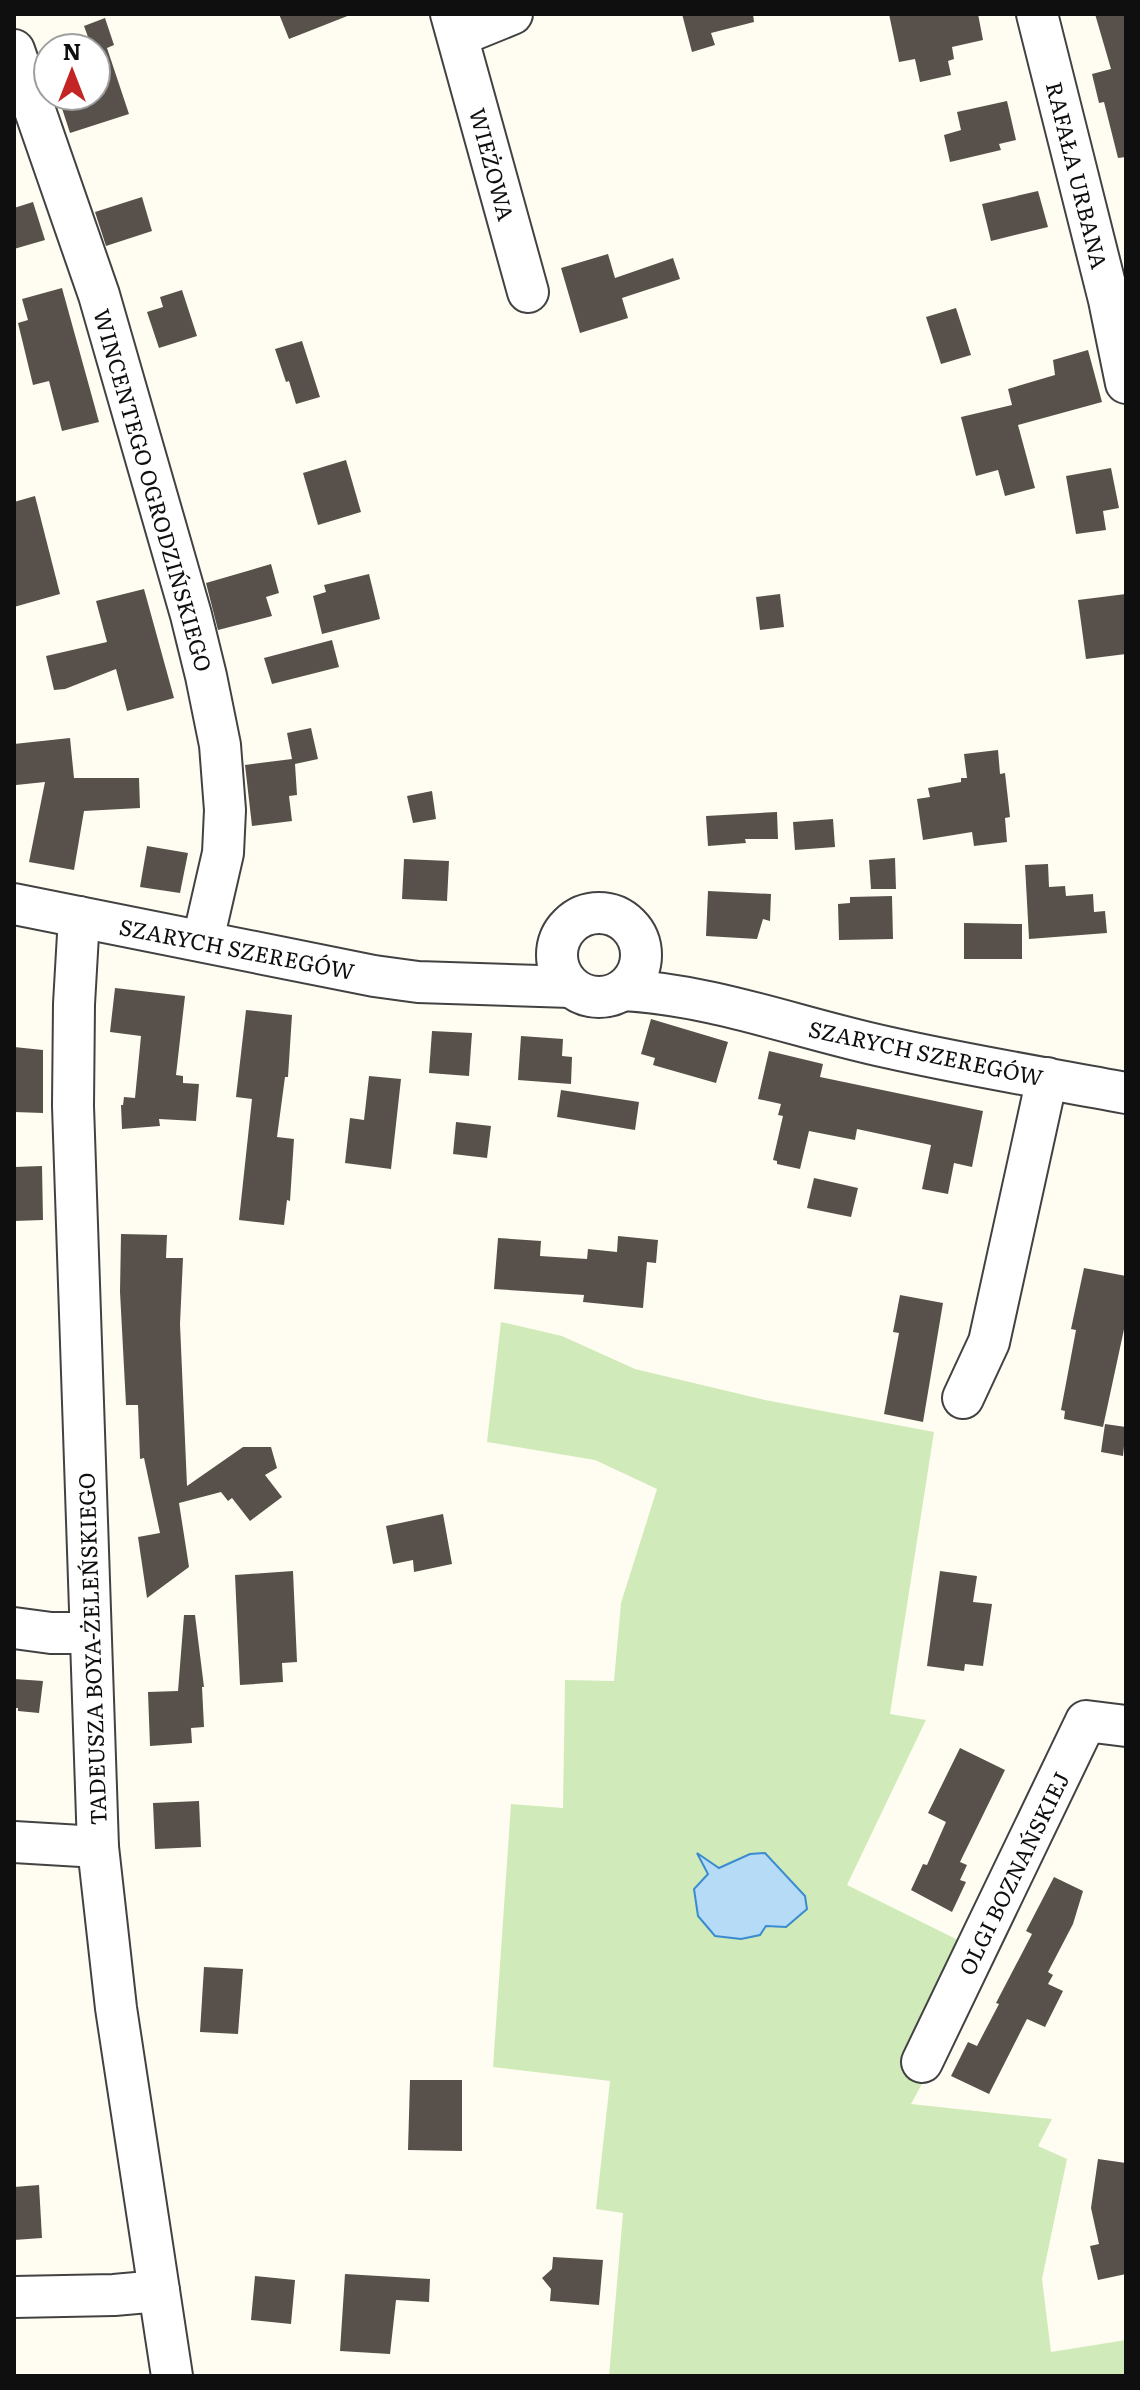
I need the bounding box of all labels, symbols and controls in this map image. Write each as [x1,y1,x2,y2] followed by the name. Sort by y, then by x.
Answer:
[32,32,112,112] north arrow
[63,34,81,67] text: N
[1039,78,1117,272] street label: RAFAŁA URBANA
[462,104,524,224] street label: WIEŻOWA
[86,305,222,675] street label: WINCENTEGO OGRODZIŃSKIEGO
[117,909,357,987] street label: SZARYCH SZEREGÓW
[806,1011,1046,1093] street label: SZARYCH SZEREGÓW
[68,1472,114,1826] street label: TADEUSZA BOYA-ŻELEŃSKIEGO
[949,1766,1077,1980] street label: OLGI BOZNAŃSKIEJ

